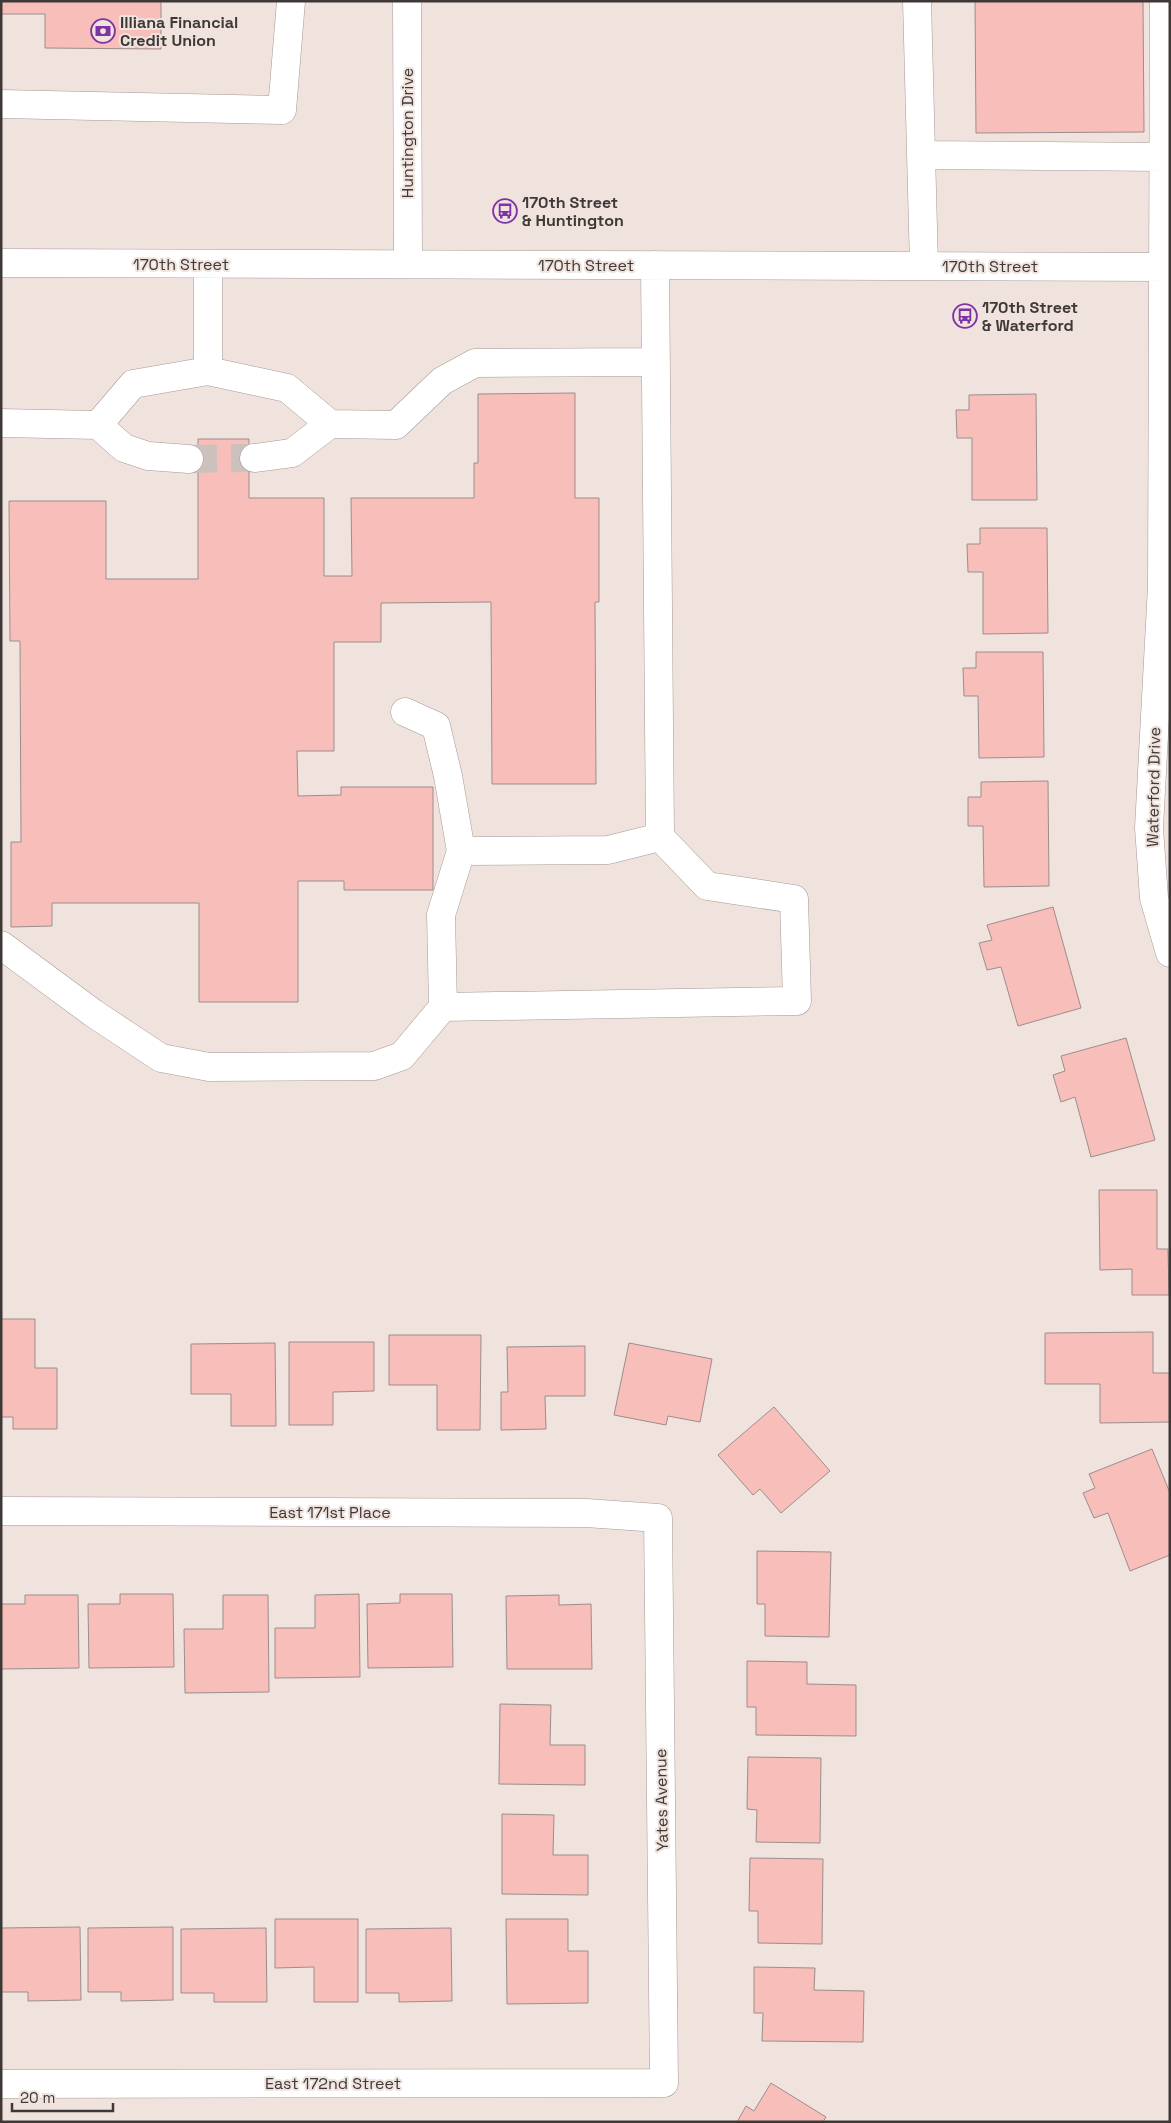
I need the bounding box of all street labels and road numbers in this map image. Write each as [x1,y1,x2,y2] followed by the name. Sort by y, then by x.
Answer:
[397,68,418,198] street label: Huntington Drive
[133,254,229,275] street label: 170th Street
[538,255,634,276] street label: 170th Street
[942,256,1038,277] street label: 170th Street
[1142,727,1165,847] street label: Waterford Drive
[269,1502,391,1523] street label: East 171st Place
[650,1749,673,1851] street label: Yates Avenue
[265,2073,401,2094] street label: East 172nd Street

